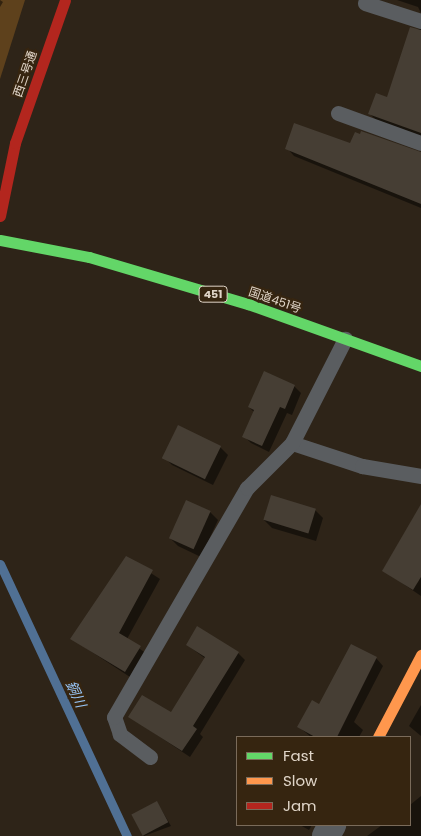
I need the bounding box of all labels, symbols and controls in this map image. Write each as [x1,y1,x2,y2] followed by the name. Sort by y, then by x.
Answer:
[10,49,40,99] street label: 西三号通
[247,284,303,316] street label: 国道451号
[198,286,228,302] road number: 451
[62,678,90,710] water label: 銅川
[236,736,411,826] legend
[283,745,314,766] text: Fast
[283,770,317,791] text: Slow
[283,795,317,816] text: Jam

